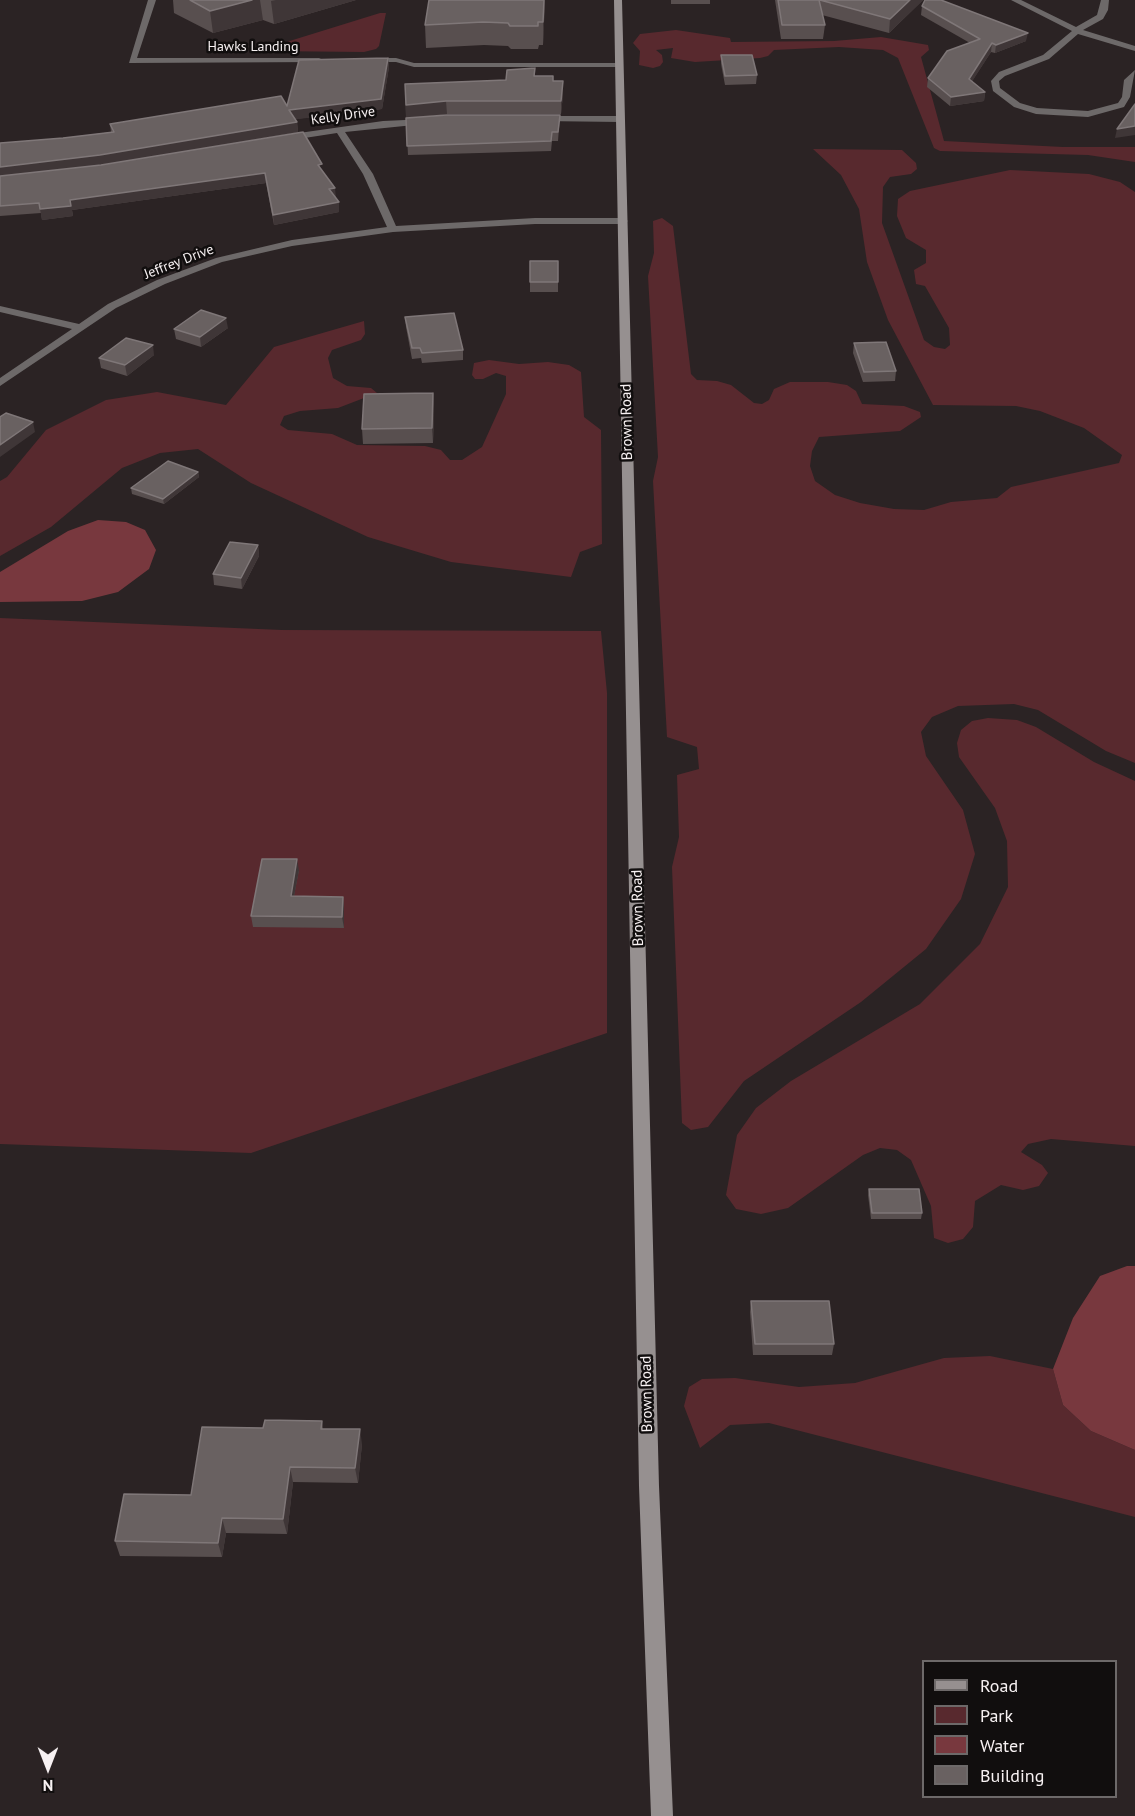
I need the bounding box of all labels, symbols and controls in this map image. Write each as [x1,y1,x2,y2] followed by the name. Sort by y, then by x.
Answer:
[208,39,298,55] street label: Hawks Landing
[310,103,376,129] street label: Kelly Drive
[142,241,216,283] street label: Jeffrey Drive
[617,383,637,461] street label: Brown Road
[628,869,648,947] street label: Brown Road
[637,1355,657,1433] street label: Brown Road
[922,1660,1117,1798] legend
[980,1674,1018,1697] text: Road
[980,1704,1013,1727] text: Park
[980,1734,1024,1757] text: Water
[18,1738,78,1798] north arrow
[980,1764,1044,1787] text: Building
[43,1776,53,1796] text: N

